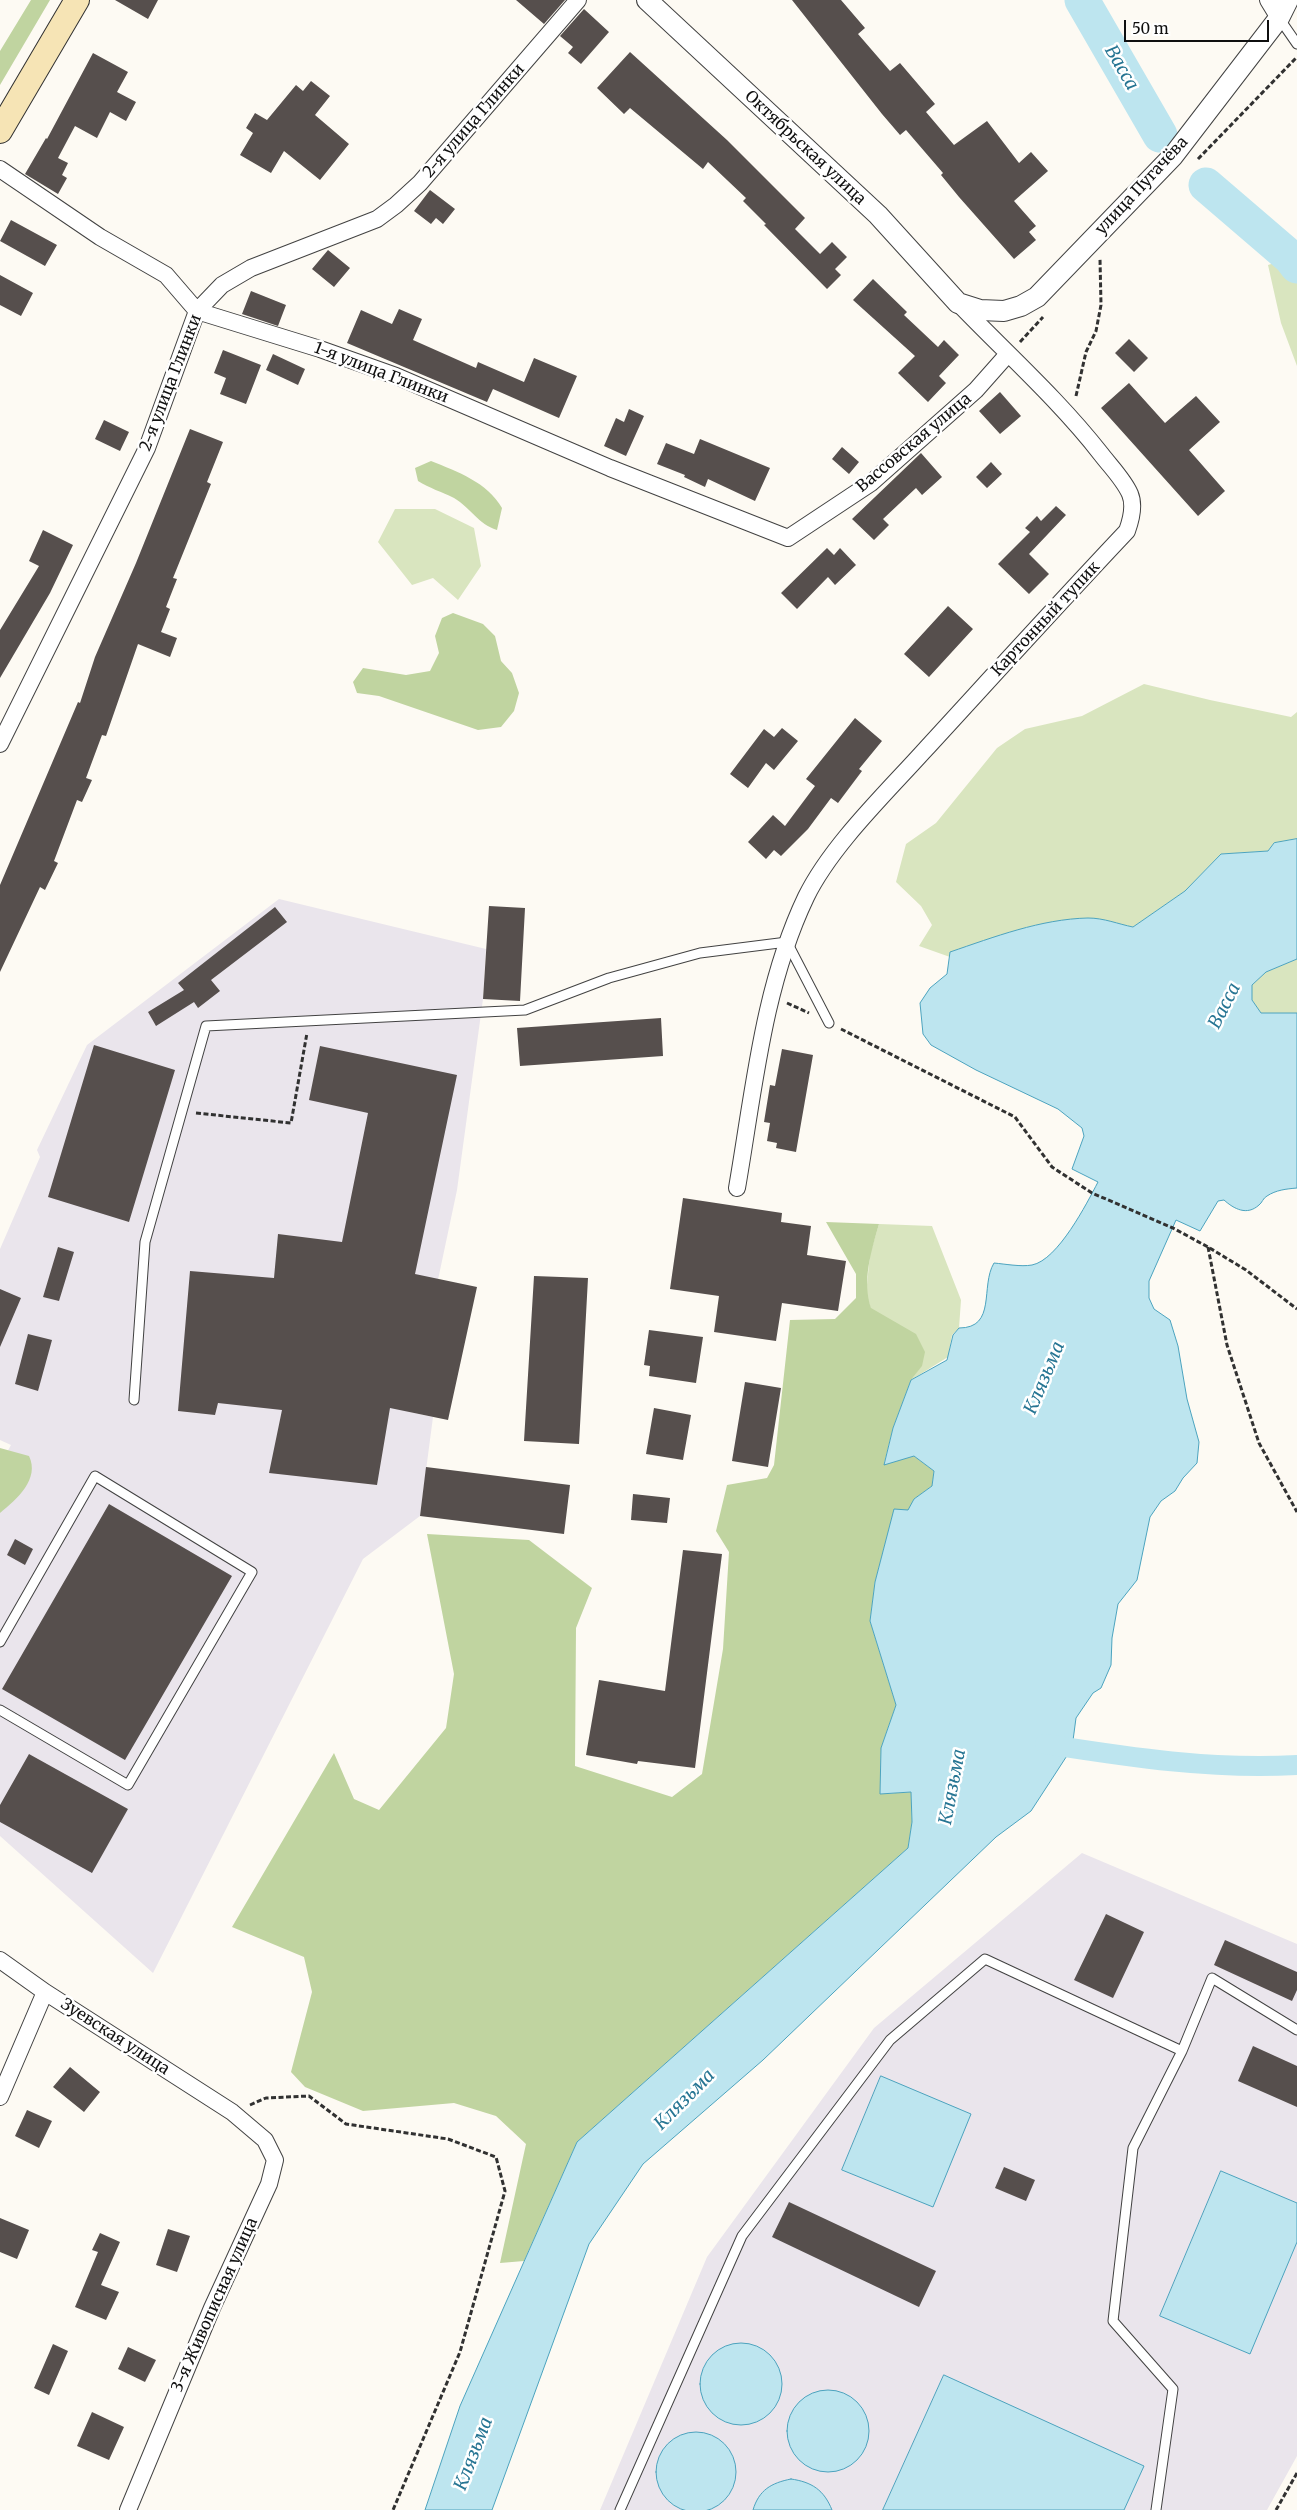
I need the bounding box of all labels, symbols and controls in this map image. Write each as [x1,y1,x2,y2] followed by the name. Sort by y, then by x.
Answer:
[1127,10,1272,42] scale bar
[1132,19,1169,38] text: 50 m
[1100,42,1142,94] water label: Васса
[419,60,529,182] street label: 2-я улица Глинки
[740,87,870,209] street label: Октябрьская улица
[1092,133,1192,239] street label: улица Пугачёва
[136,312,206,454] street label: 2-я улица Глинки
[311,339,451,407] street label: 1-я улица Глинки
[853,389,975,497] street label: Вассовская улица
[988,558,1104,680] street label: Картонный тупик
[1204,980,1246,1032] water label: Васса
[1020,1339,1070,1417] water label: Клязьма
[935,1747,971,1827] water label: Клязьма
[57,1995,173,2079] street label: Зуевская улица
[650,2065,720,2135] water label: Клязьма
[168,2215,262,2395] street label: 3-я Живописная улица
[450,2414,498,2494] water label: Клязьма

